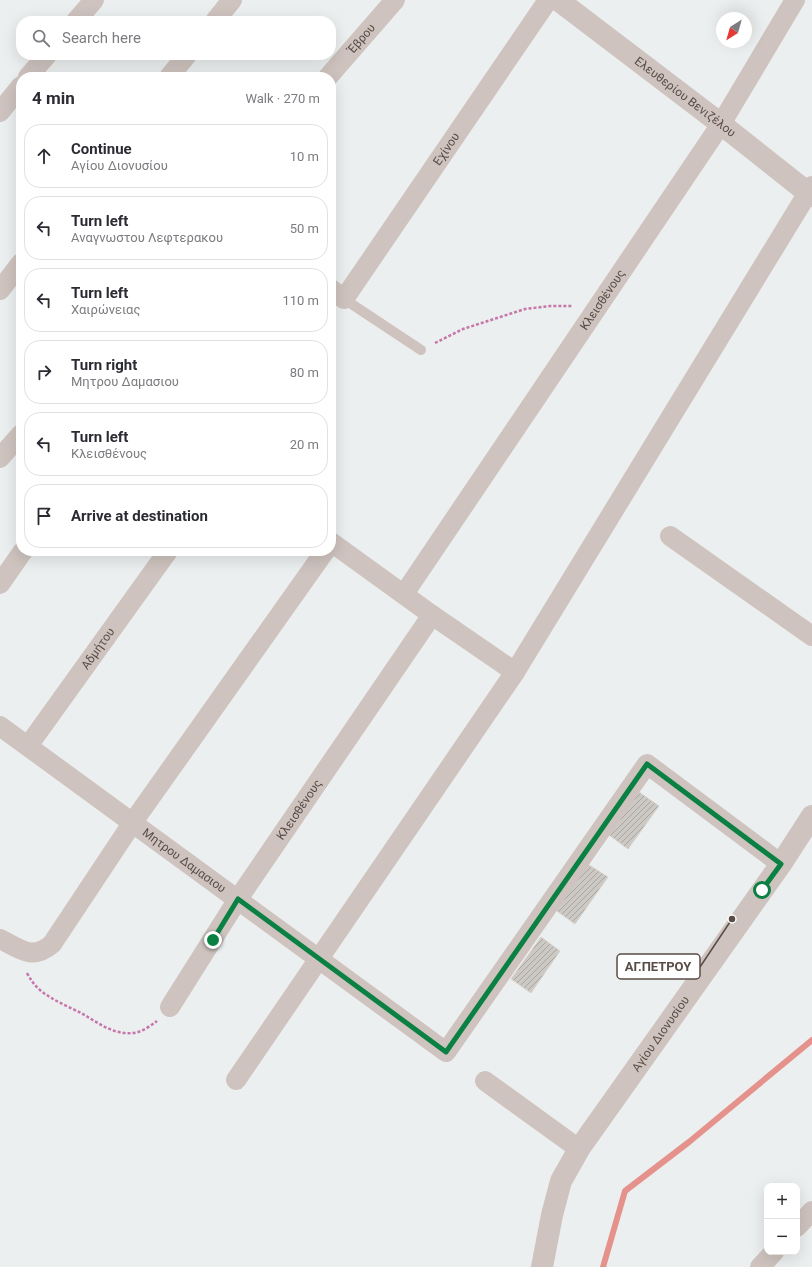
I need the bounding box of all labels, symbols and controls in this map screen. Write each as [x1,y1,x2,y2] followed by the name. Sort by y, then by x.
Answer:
[716,12,752,48] north arrow
[16,16,336,60] search box
[344,21,378,57] street label: Έβρου
[30,27,52,49] icon: search
[62,29,141,47] text: Search here
[632,54,739,140] street label: Ελευθερίου Βενιζέλου
[32,88,75,108] text: 4 min
[245,91,320,106] text: Walk · 270 m
[430,130,462,168] street label: Εχίνου
[71,140,132,158] text: Continue
[33,145,55,167] icon: ahead
[290,149,319,164] text: 10 m
[71,158,168,173] text: Αγίου Διονυσίου
[71,212,128,230] text: Turn left
[33,217,55,239] icon: left
[290,221,319,236] text: 50 m
[71,230,223,245] text: Αναγνωστου Λεφτερακου
[577,267,628,333] street label: Κλεισθένους
[71,284,128,302] text: Turn left
[33,289,55,311] icon: left
[282,293,319,308] text: 110 m
[71,302,140,317] text: Χαιρώνειας
[71,356,137,374] text: Turn right
[33,361,55,383] icon: right
[290,365,319,380] text: 80 m
[71,374,179,389] text: Μητρου Δαμασιου
[71,428,128,446] text: Turn left
[33,433,55,455] icon: left
[290,437,319,452] text: 20 m
[71,446,147,461] text: Κλεισθένους
[33,505,55,527] icon: arrive
[71,507,208,525] text: Arrive at destination
[78,625,118,672] street label: Αδμήτου
[274,777,325,842] street label: Κλεισθένους
[140,825,228,896] street label: Μητρου Δαμασιου
[753,881,771,899] route start
[204,931,222,949] route end
[617,954,700,979] callout: ΑΓ.ΠΕΤΡΟΥ
[625,959,692,974] text: ΑΓ.ΠΕΤΡΟΥ
[629,993,692,1074] street label: Αγίου Διονυσίου
[764,1183,800,1255] map controls
[764,1183,800,1219] button: +
[764,1219,800,1255] button: −

